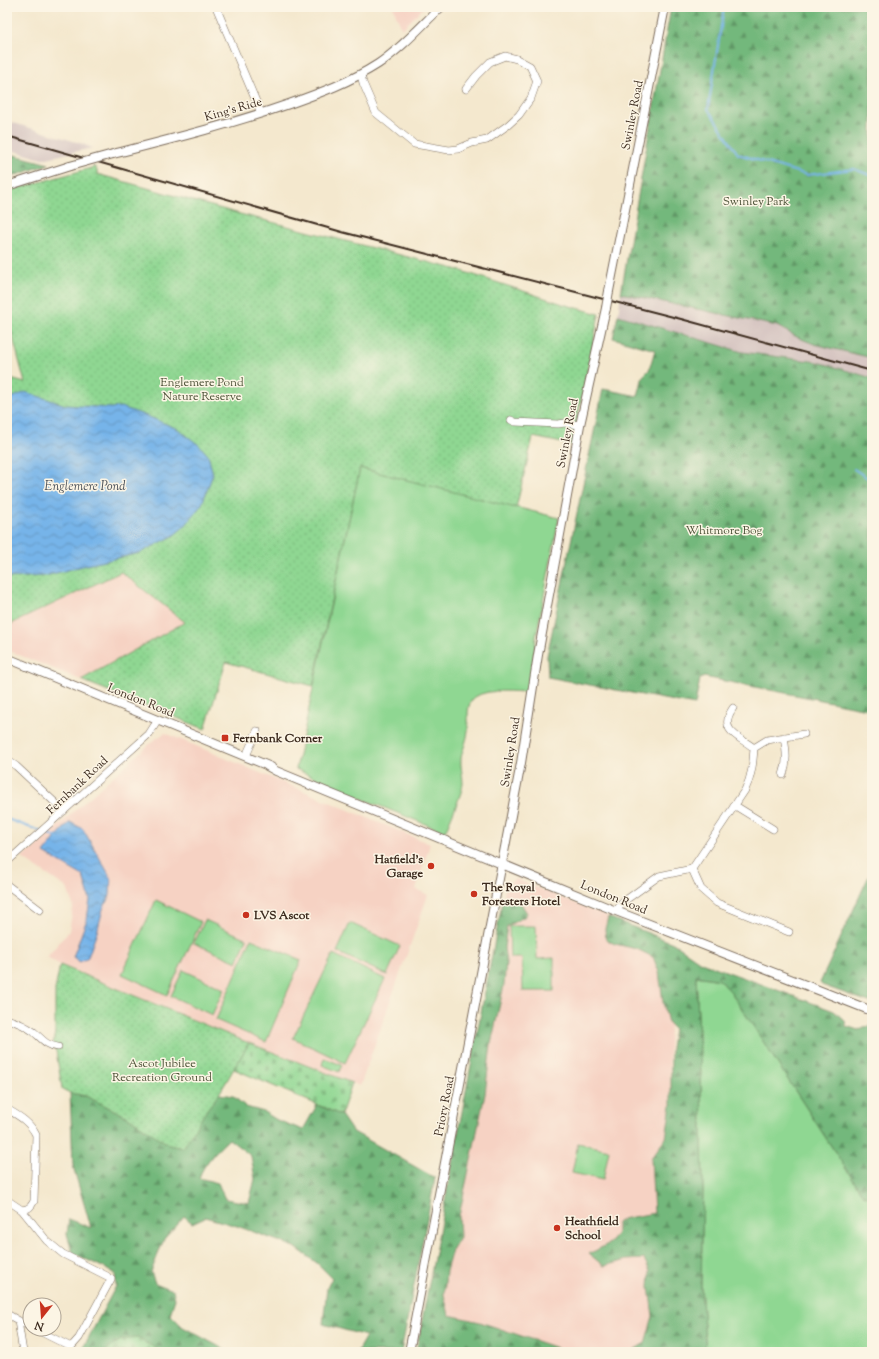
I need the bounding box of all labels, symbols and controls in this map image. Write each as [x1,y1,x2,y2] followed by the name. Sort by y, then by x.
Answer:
[617,79,649,152] street label: Swinley Road
[202,93,265,127] street label: King's Ride
[723,193,790,211] park label: Swinley Park
[160,374,244,406] park label: Englemere Pond Nature Reserve
[552,397,584,470] street label: Swinley Road
[44,478,126,496] water label: Englemere Pond
[686,522,763,540] park label: Whitmore Bog
[105,679,177,723] street label: London Road
[497,716,525,789] street label: Swinley Road
[232,730,323,748] place label: Fernbank Corner
[220,733,230,743] marker: Fernbank Corner
[43,752,113,819] street label: Fernbank Road
[374,851,423,883] place label: Hatfield's Garage
[426,861,436,871] marker: Hatfield's Garage
[578,876,650,920] street label: London Road
[481,879,561,911] place label: The Royal Foresters Hotel
[469,889,479,899] marker: The Royal Foresters Hotel
[253,907,310,925] place label: LVS Ascot
[241,910,251,920] marker: LVS Ascot
[112,1055,212,1087] park label: Ascot Jubilee Recreation Ground
[430,1074,460,1138] street label: Priory Road
[564,1213,619,1245] place label: Heathfield School
[552,1223,562,1233] marker: Heathfield School
[22,1297,62,1337] north arrow
[33,1317,47,1335] text: N

